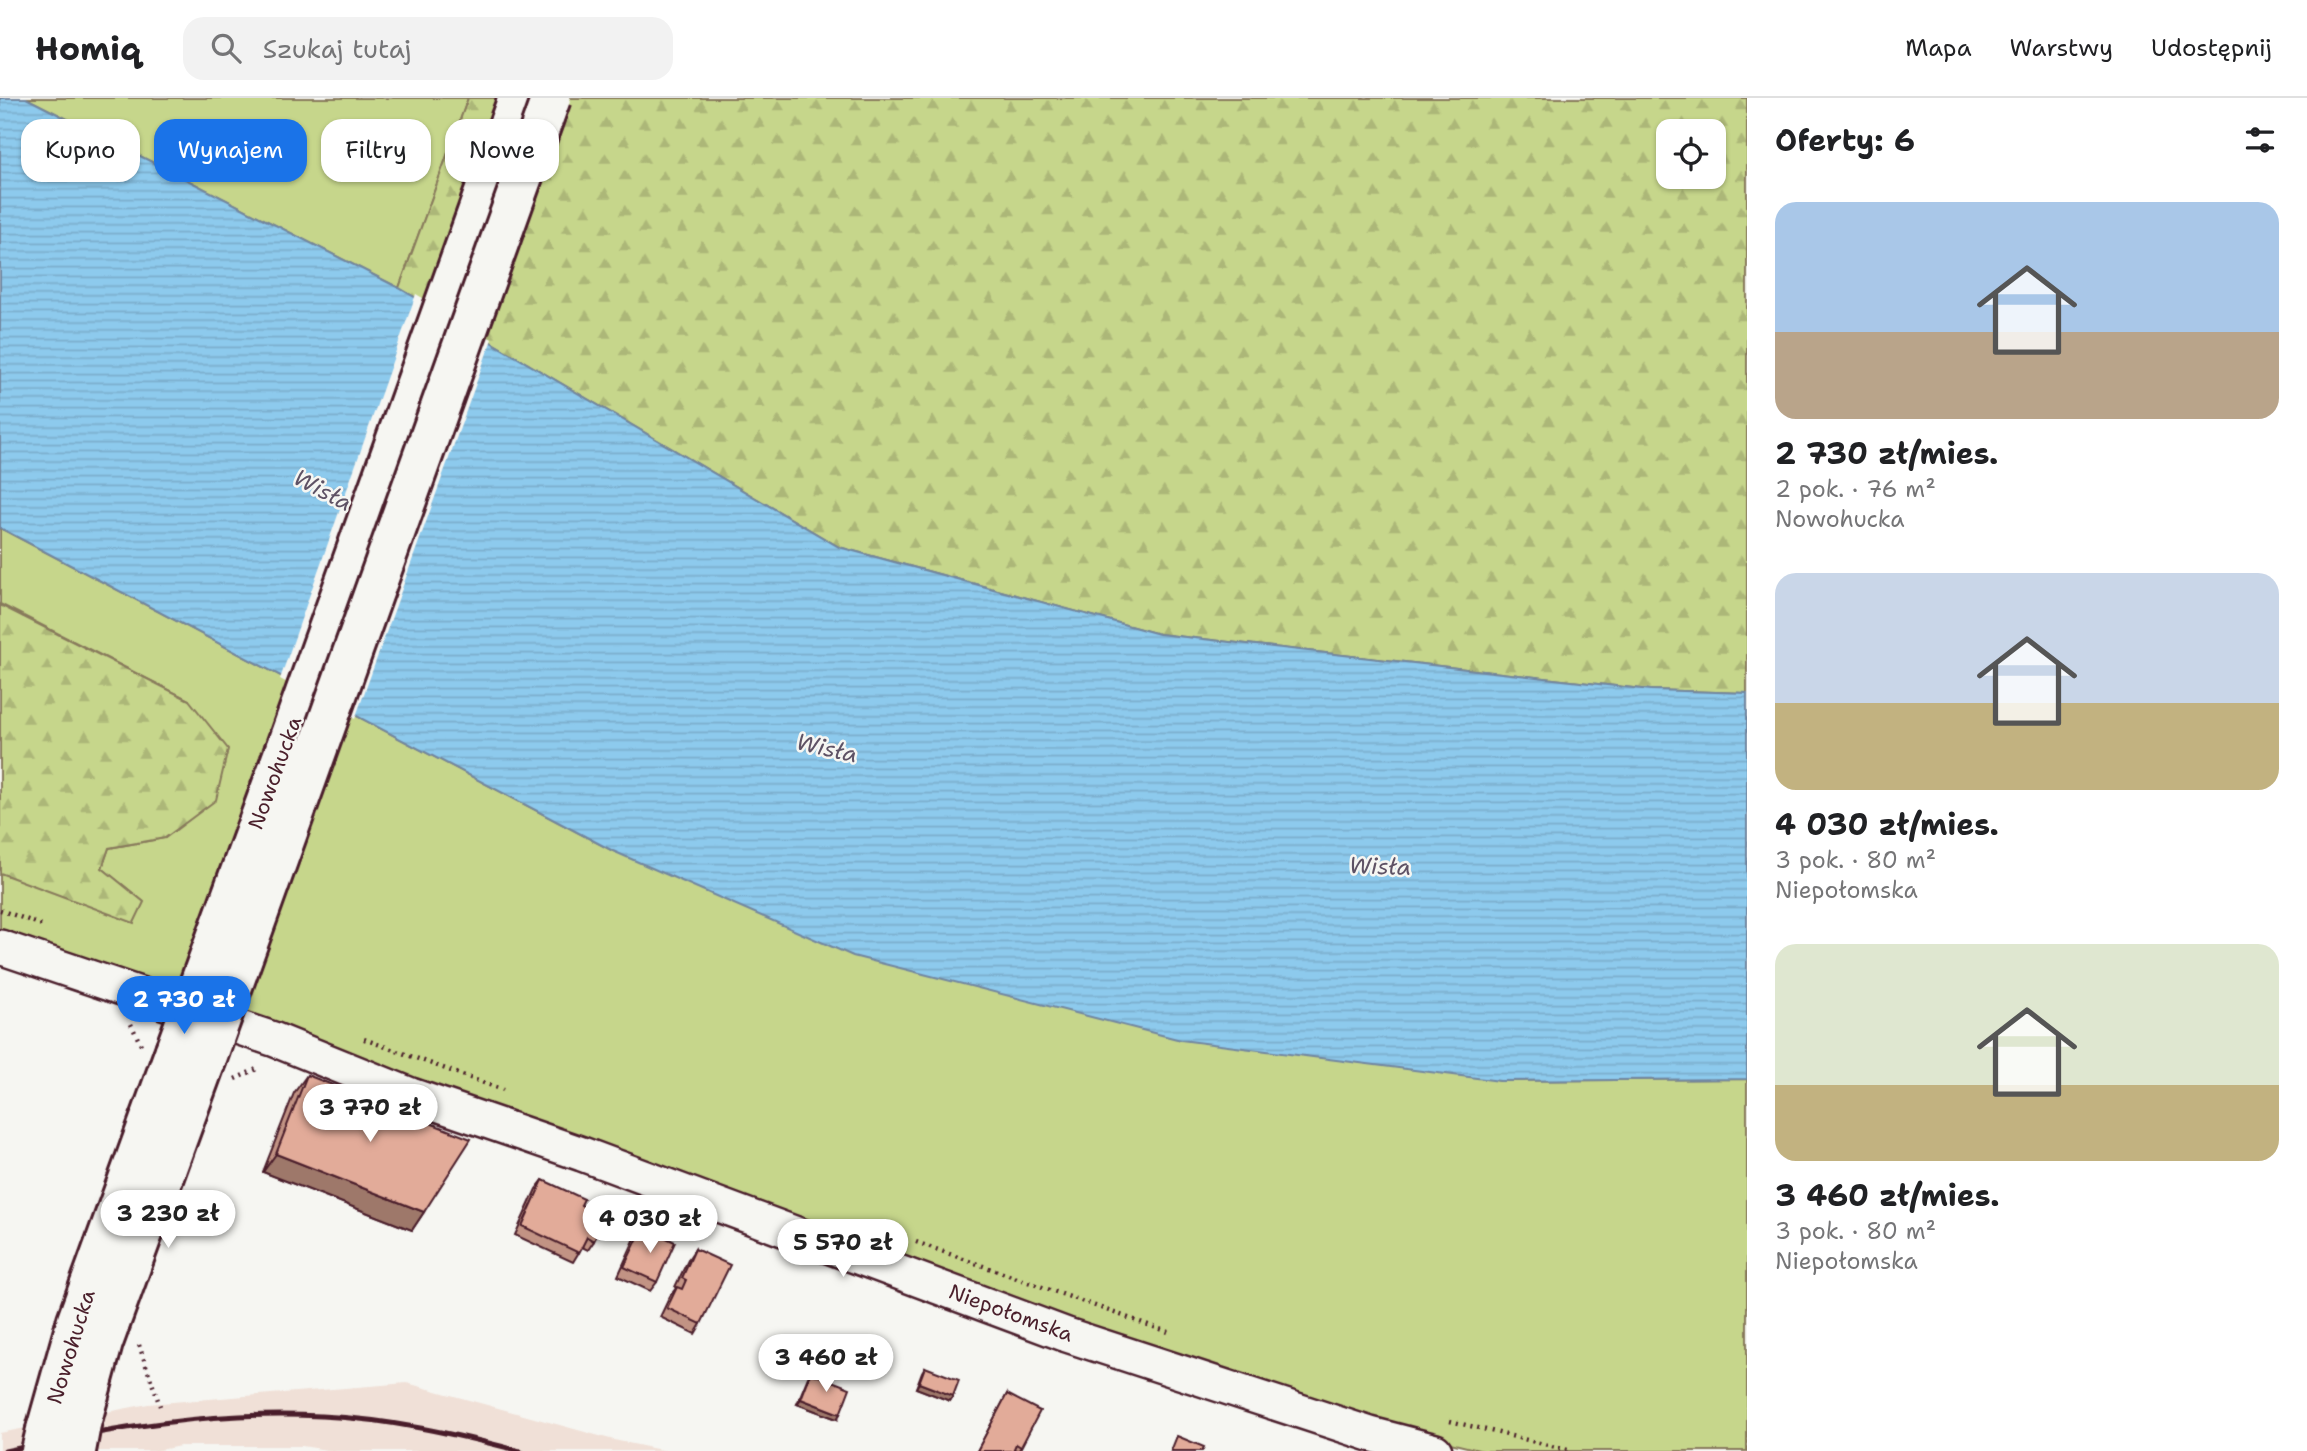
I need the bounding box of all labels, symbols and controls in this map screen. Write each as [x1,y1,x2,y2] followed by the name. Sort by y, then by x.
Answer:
[183,17,673,80] search box
[35,26,141,71] text: Homiq
[207,29,245,67] icon: search
[263,31,412,66] text: Szukaj tutaj
[1905,32,1972,64] text: Mapa
[2010,32,2113,64] text: Warstwy
[2151,32,2272,64] text: Udostępnij
[21,119,140,182] chip: Kupno
[154,119,307,182] chip: Wynajem
[321,119,431,182] chip: Filtry
[445,119,559,182] chip: Nowe
[1656,119,1726,189] map controls
[1656,119,1726,189] button: locate
[1775,120,1915,161] text: Oferty: 6
[2241,121,2279,159] icon: filters
[1964,247,2090,373] icon: home
[1775,433,1998,474] text: 2 730 zł/mies.
[289,462,357,518] water label: Wisła
[1775,474,1936,504] text: 2 pok. · 76 m²
[1775,504,1905,534] text: Nowohucka
[1964,618,2090,744] icon: home
[242,713,308,833] street label: Nowohucka
[793,726,861,770] water label: Wisła
[1775,804,1999,845] text: 4 030 zł/mies.
[1775,845,1936,875] text: 3 pok. · 80 m²
[1348,850,1412,882] water label: Wisła
[1775,875,1918,905] text: Niepołomska
[112,976,256,1036] pin: 2 730 zł
[133,984,235,1014] text: 2 730 zł
[1964,989,2090,1115] icon: home
[298,1084,442,1144] pin: 3 770 zł
[319,1092,421,1122] text: 3 770 zł
[1775,1175,1999,1216] text: 3 460 zł/mies.
[96,1190,240,1250] pin: 3 230 zł
[578,1196,722,1255] pin: 4 030 zł
[116,1198,220,1228] text: 3 230 zł
[599,1203,701,1233] text: 4 030 zł
[1775,1216,1936,1246] text: 3 pok. · 80 m²
[771,1220,915,1279] pin: 5 570 zł
[793,1227,893,1257] text: 5 570 zł
[1775,1246,1918,1276] text: Niepołomska
[945,1278,1077,1348] street label: Niepołomska
[40,1286,102,1408] street label: Nowohucka
[754,1334,898,1394] pin: 3 460 zł
[774,1342,878,1372] text: 3 460 zł

